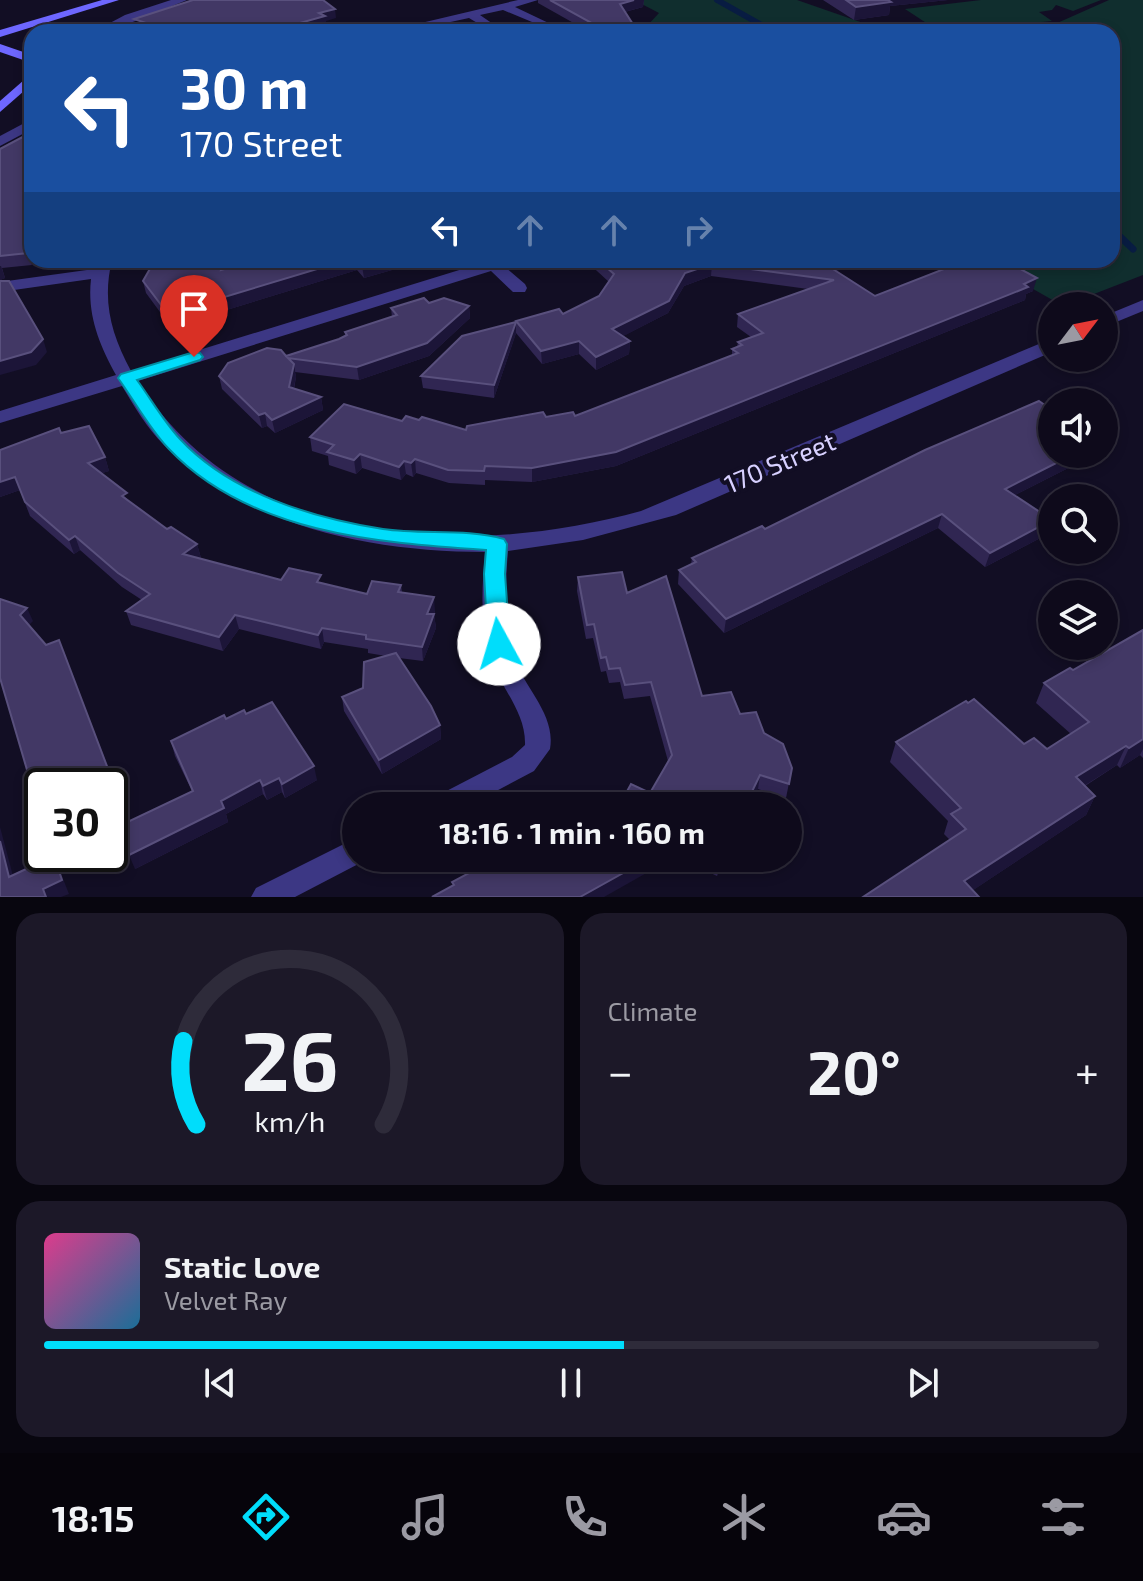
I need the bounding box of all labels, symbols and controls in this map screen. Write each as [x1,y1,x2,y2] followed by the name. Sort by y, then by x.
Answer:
[180,53,309,120] text: 30 m
[48,56,152,160] icon: left
[180,121,343,164] text: 170 Street
[424,208,468,252] icon: left
[508,208,552,252] icon: ahead
[592,208,636,252] icon: ahead
[676,208,720,252] icon: right
[160,275,228,357] pin
[172,287,216,331] icon: arrive
[1038,292,1118,372] north arrow
[1038,292,1118,660] map controls
[1038,388,1118,468] button: sound
[719,424,840,499] street label: 170 Street
[1038,484,1118,564] button: search
[1038,580,1118,660] button: layers
[457,602,541,686] position arrow
[24,768,128,872] speed limit sign: 30
[439,814,705,850] text: 18:16 · 1 min · 160 m
[608,995,697,1026] text: Climate
[241,1008,338,1108] text: 26
[807,1035,901,1107] text: 20°
[608,1044,633,1097] text: −
[1075,1044,1099,1097] text: +
[254,1103,325,1138] text: km/h
[164,1248,320,1284] text: Static Love
[164,1284,287,1315] text: Velvet Ray
[198,1361,242,1405] icon: previous
[549,1361,593,1405] icon: pause
[901,1361,945,1405] icon: next
[238,1489,294,1545] icon: directions
[397,1489,453,1545] icon: music
[557,1489,613,1545] icon: phone
[716,1489,772,1545] icon: climate
[876,1489,932,1545] icon: car
[1035,1489,1091,1545] icon: filters
[52,1496,134,1539] text: 18:15

